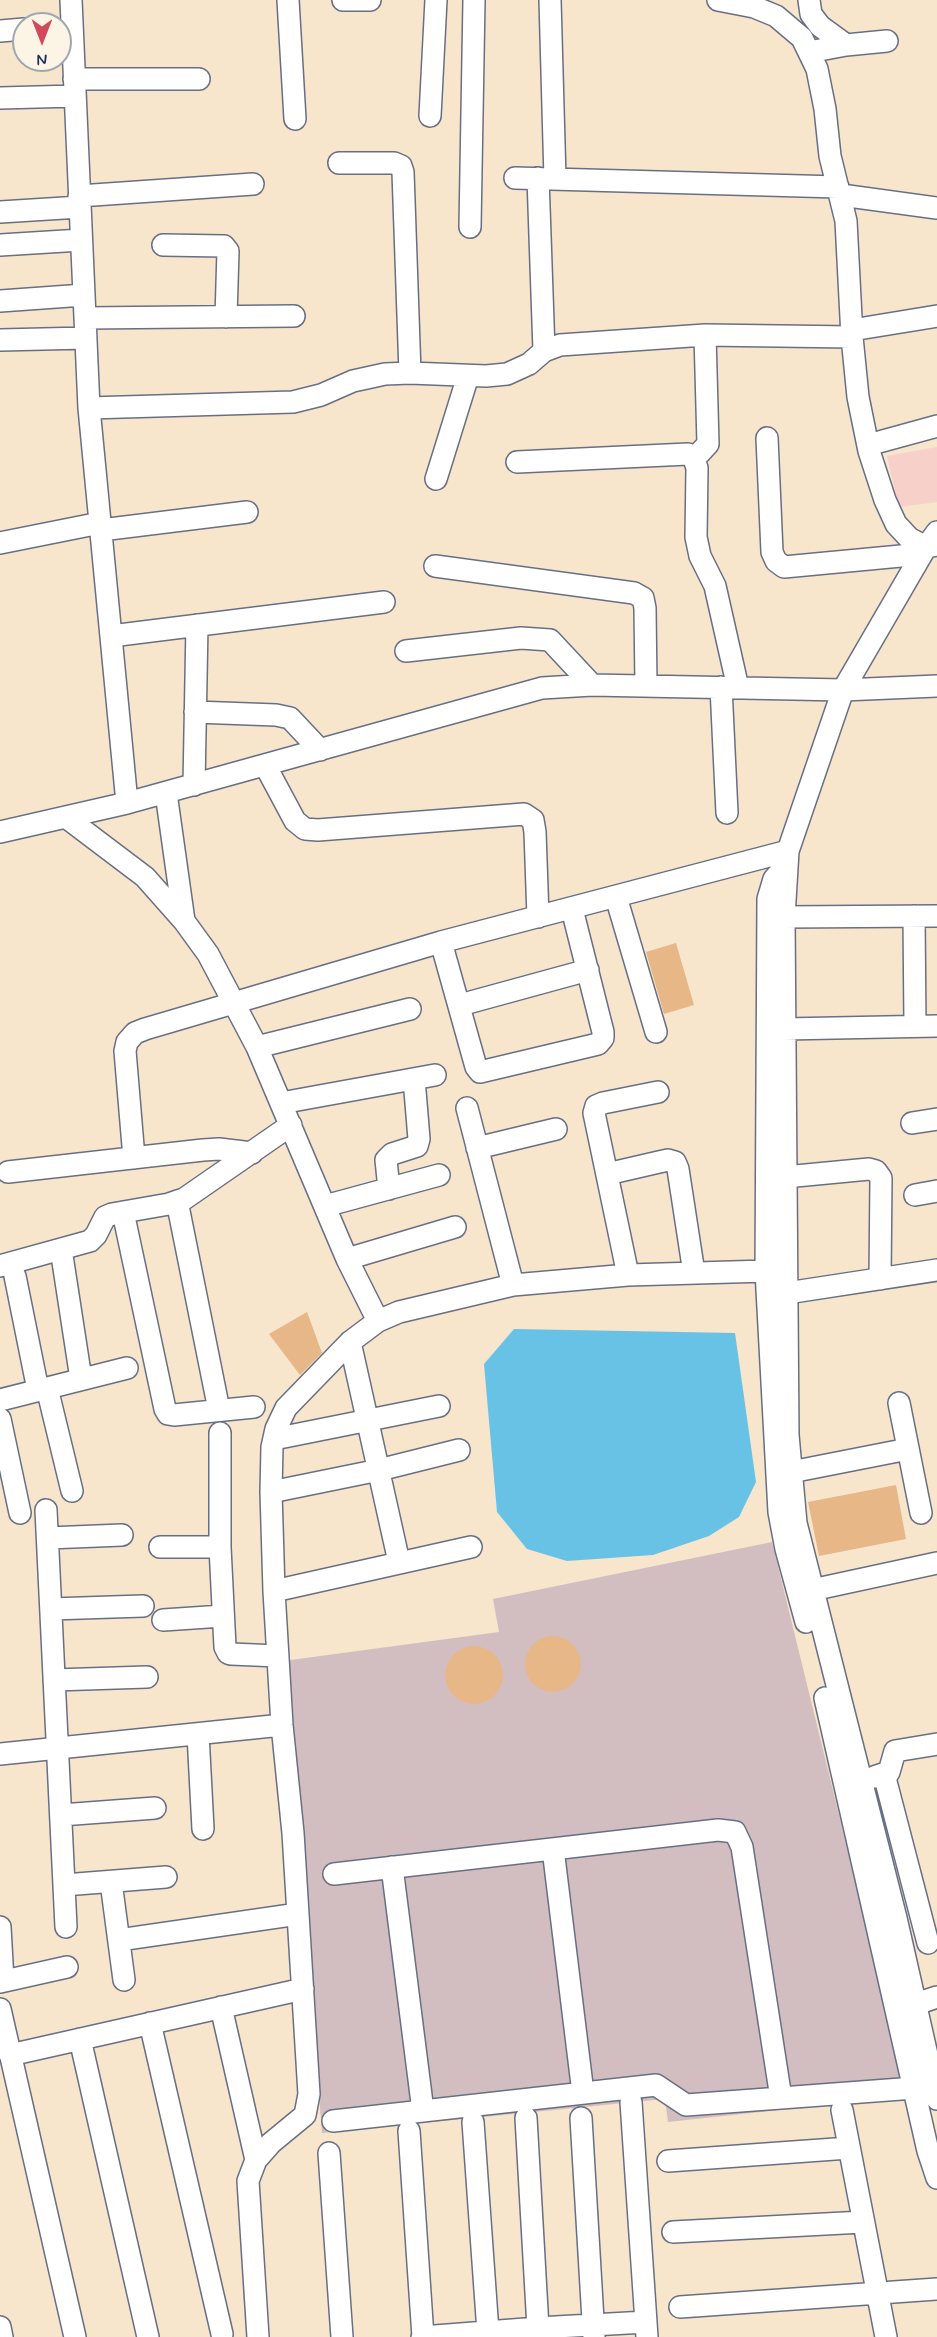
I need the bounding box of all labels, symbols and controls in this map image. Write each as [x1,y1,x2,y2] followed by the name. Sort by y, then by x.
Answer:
[12,12,72,72] north arrow
[37,48,47,69] text: N

